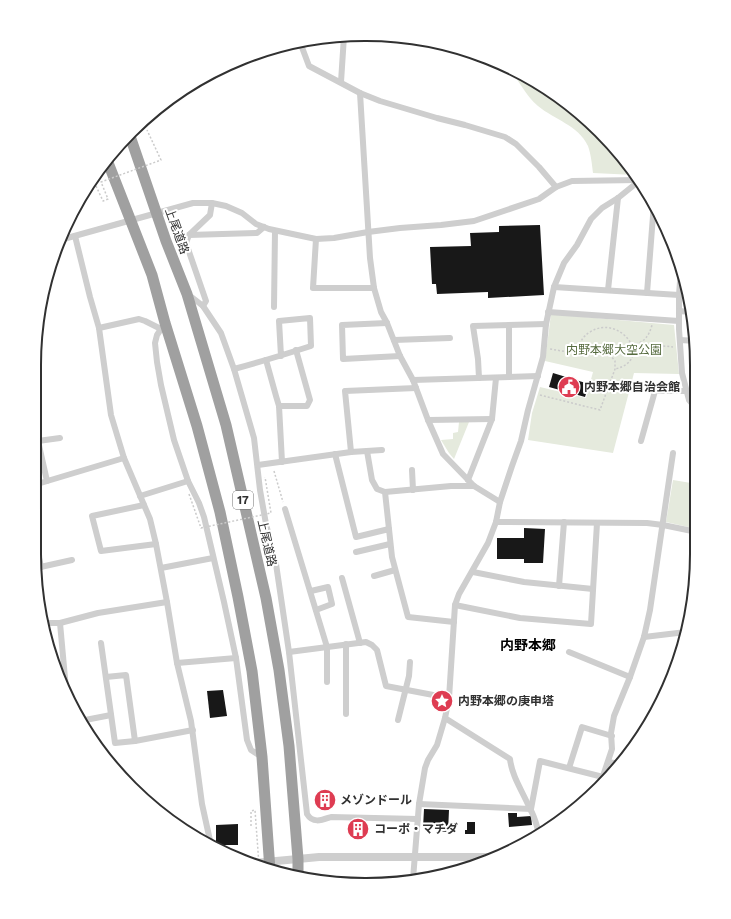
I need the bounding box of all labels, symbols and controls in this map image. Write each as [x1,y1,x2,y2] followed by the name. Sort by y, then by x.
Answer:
[162,206,192,256] street label: 上尾道路
[566,343,662,357] park label: 内野本郷大空公園
[556,374,582,400] public building icon: 内野本郷自治会館
[584,380,680,394] place label: 内野本郷自治会館
[233,491,253,509] road number: 17
[255,518,279,568] street label: 上尾道路
[500,637,556,653] district label: 内野本郷
[429,688,455,714] place icon: 内野本郷の庚申塔
[458,694,554,708] place label: 内野本郷の庚申塔
[312,787,338,813] building icon: メゾンドール
[340,793,412,807] place label: メゾンドール
[345,816,371,842] building icon: コーポ・マチダ
[374,822,458,836] place label: コーポ・マチダ

